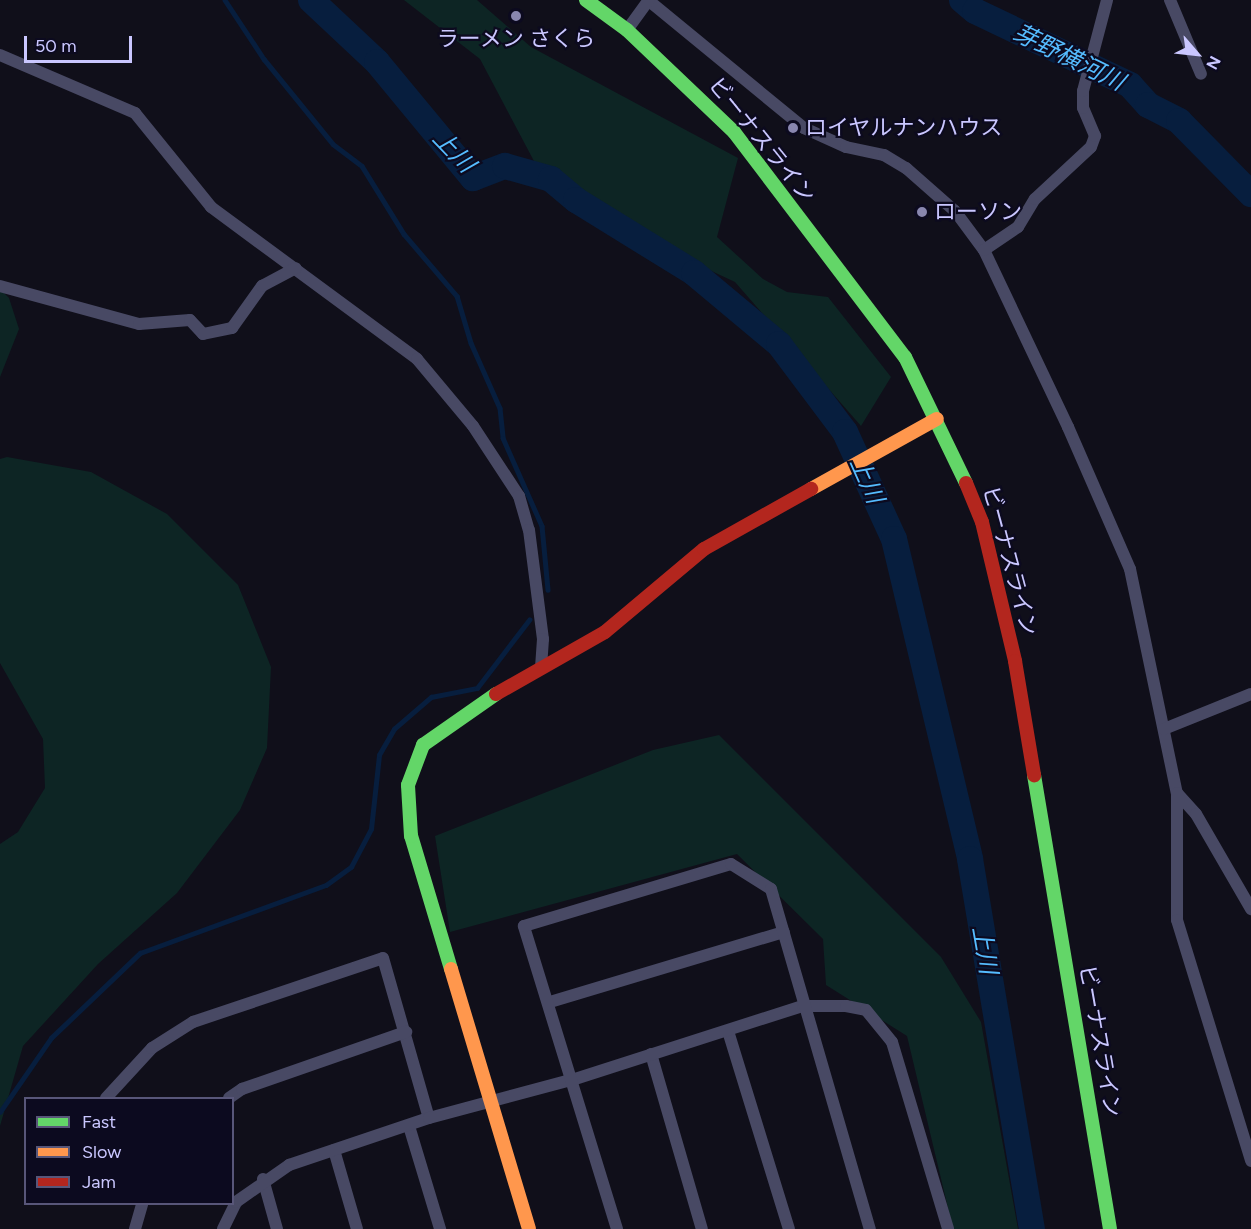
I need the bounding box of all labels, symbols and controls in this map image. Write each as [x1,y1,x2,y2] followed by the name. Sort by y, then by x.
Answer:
[509,9,523,23] marker: ラーメン さくら
[1009,18,1129,96] water label: 芽野横河川
[27,24,135,62] scale bar
[1167,24,1227,84] north arrow
[436,26,596,52] place label: ラーメン さくら
[35,35,77,57] text: 50 m
[1202,53,1225,73] text: N
[703,72,821,208] street label: ビーナスライン
[805,115,1003,141] place label: ロイヤルナンハウス
[786,121,800,135] marker: ロイヤルナンハウス
[427,124,481,178] water label: 上川
[934,199,1022,225] place label: ローソン
[915,205,929,219] marker: ローソン
[844,452,890,508] water label: 上川
[977,483,1043,639] street label: ビーナスライン
[967,924,1003,976] water label: 上川
[1074,963,1126,1119] street label: ビーナスライン
[24,1097,234,1205] legend
[82,1111,116,1133] text: Fast
[82,1141,121,1163] text: Slow
[82,1171,116,1193] text: Jam

